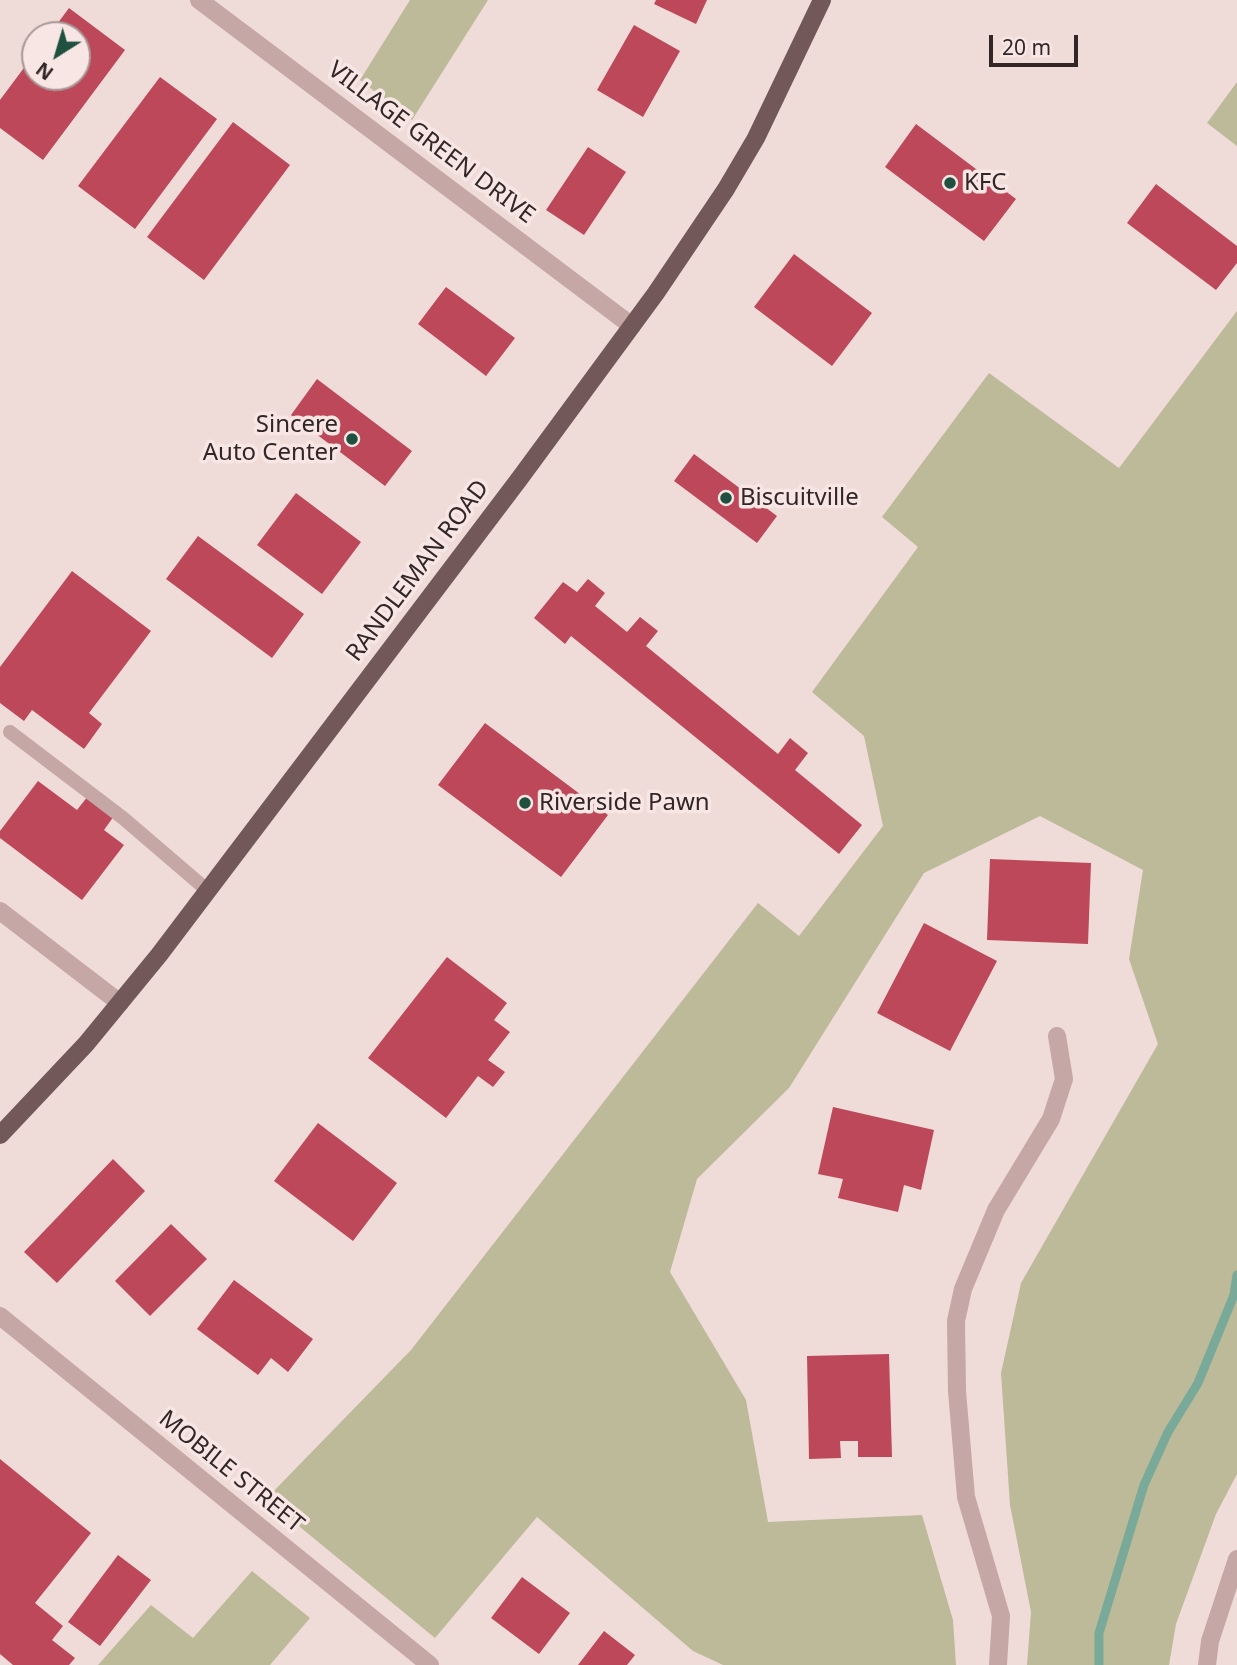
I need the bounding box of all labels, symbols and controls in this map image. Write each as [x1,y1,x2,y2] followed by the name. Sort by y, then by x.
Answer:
[21,21,91,91] north arrow
[992,21,1081,65] scale bar
[1002,33,1051,61] text: 20 m
[31,56,59,86] text: N
[322,56,540,230] street label: VILLAGE GREEN DRIVE
[964,169,1006,197] place label: KFC
[942,175,958,191] marker: KFC
[203,411,338,467] place label: Sincere Auto Center
[344,431,360,447] marker: Sincere Auto Center
[340,475,496,667] street label: RANDLEMAN ROAD
[740,484,859,512] place label: Biscuitville
[718,490,734,506] marker: Biscuitville
[539,789,710,817] place label: Riverside Pawn
[517,795,533,811] marker: Riverside Pawn
[153,1405,309,1539] street label: MOBILE STREET

